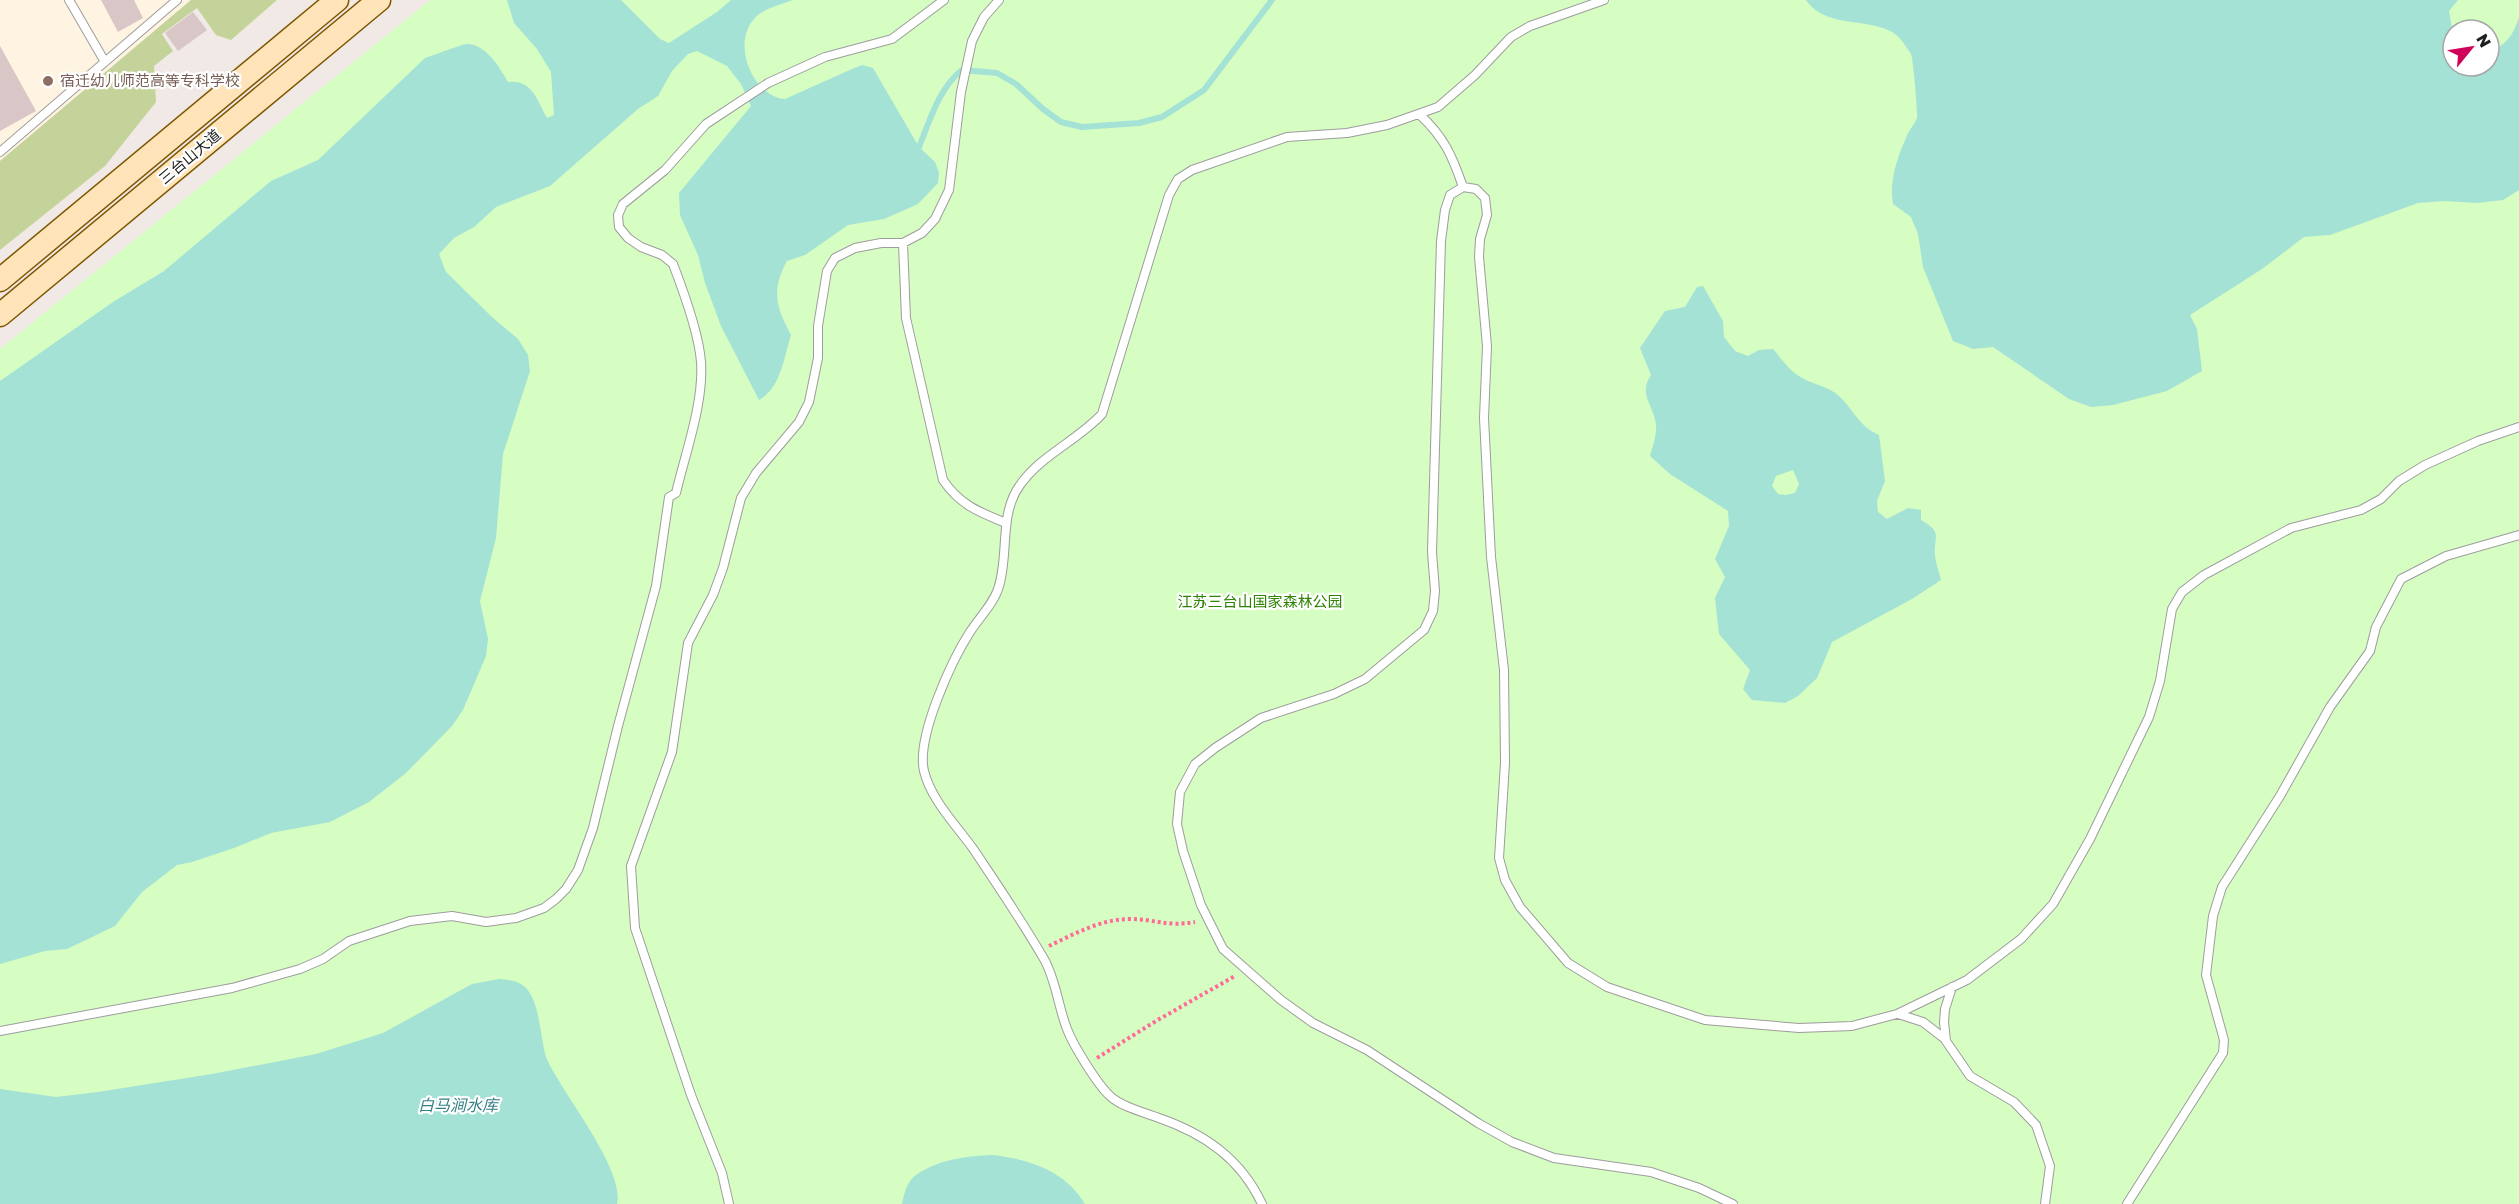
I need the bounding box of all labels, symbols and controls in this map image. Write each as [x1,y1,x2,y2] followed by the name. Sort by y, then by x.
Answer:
[2441,18,2501,78] north arrow
[2472,30,2496,51] text: N
[60,71,240,89] place label: 宿迁幼儿师范高等专科学校
[41,74,55,88] marker: 宿迁幼儿师范高等专科学校
[155,125,224,187] street label: 三台山大道
[1177,592,1343,610] park label: 江苏三台山国家森林公园
[418,1095,501,1115] water label: 白马涧水库

